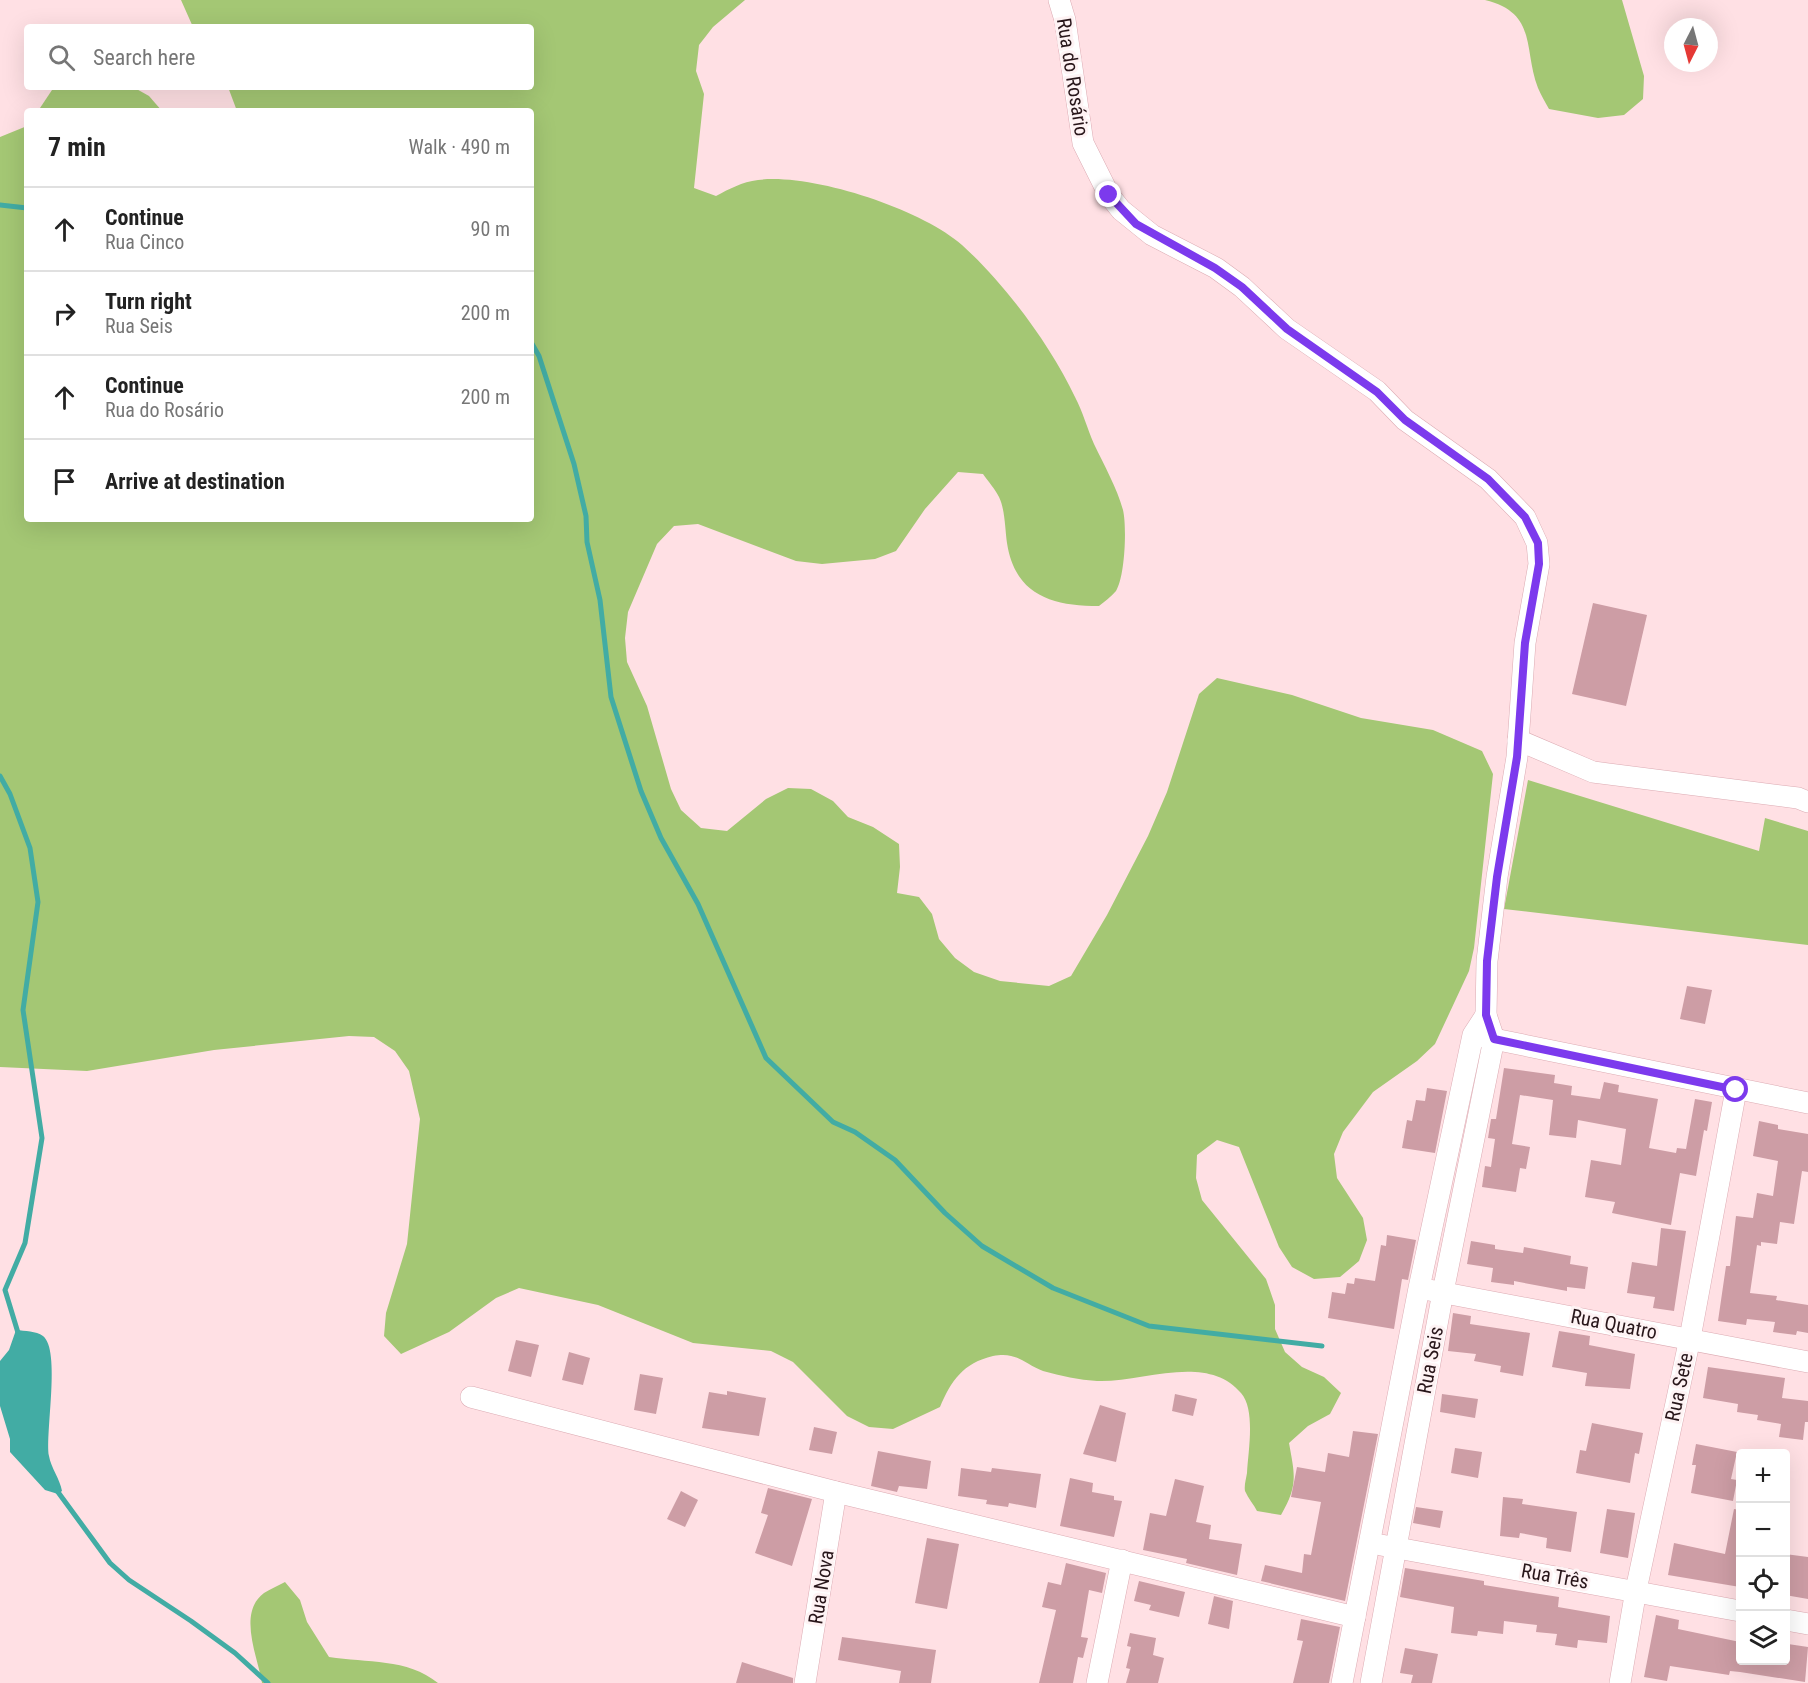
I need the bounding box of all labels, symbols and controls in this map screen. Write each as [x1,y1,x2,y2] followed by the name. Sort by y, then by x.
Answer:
[1052,16,1094,138] street label: Rua do Rosário
[1664,18,1718,72] north arrow
[24,24,534,90] search box
[45,41,78,74] icon: search
[93,45,195,70] text: Search here
[48,132,106,162] text: 7 min
[409,135,510,159] text: Walk · 490 m
[1095,181,1121,207] route end
[105,205,184,230] text: Continue
[48,213,81,246] icon: ahead
[471,217,510,241] text: 90 m
[105,230,184,254] text: Rua Cinco
[105,289,192,314] text: Turn right
[48,297,81,330] icon: right
[461,301,510,325] text: 200 m
[105,314,173,338] text: Rua Seis
[105,373,184,398] text: Continue
[48,381,81,414] icon: ahead
[461,385,510,409] text: 200 m
[105,398,224,422] text: Rua do Rosário
[48,465,81,498] icon: arrive
[105,469,285,494] text: Arrive at destination
[1722,1076,1748,1102] route start
[1569,1304,1659,1344] street label: Rua Quatro
[1412,1324,1448,1396] street label: Rua Seis
[1660,1351,1698,1423] street label: Rua Sete
[1736,1449,1790,1665] map controls
[1736,1449,1790,1503] button: +
[1736,1503,1790,1557] button: −
[803,1548,839,1626] street label: Rua Nova
[1736,1557,1790,1611] button: locate
[1519,1558,1591,1594] street label: Rua Três
[1736,1611,1790,1665] button: layers

